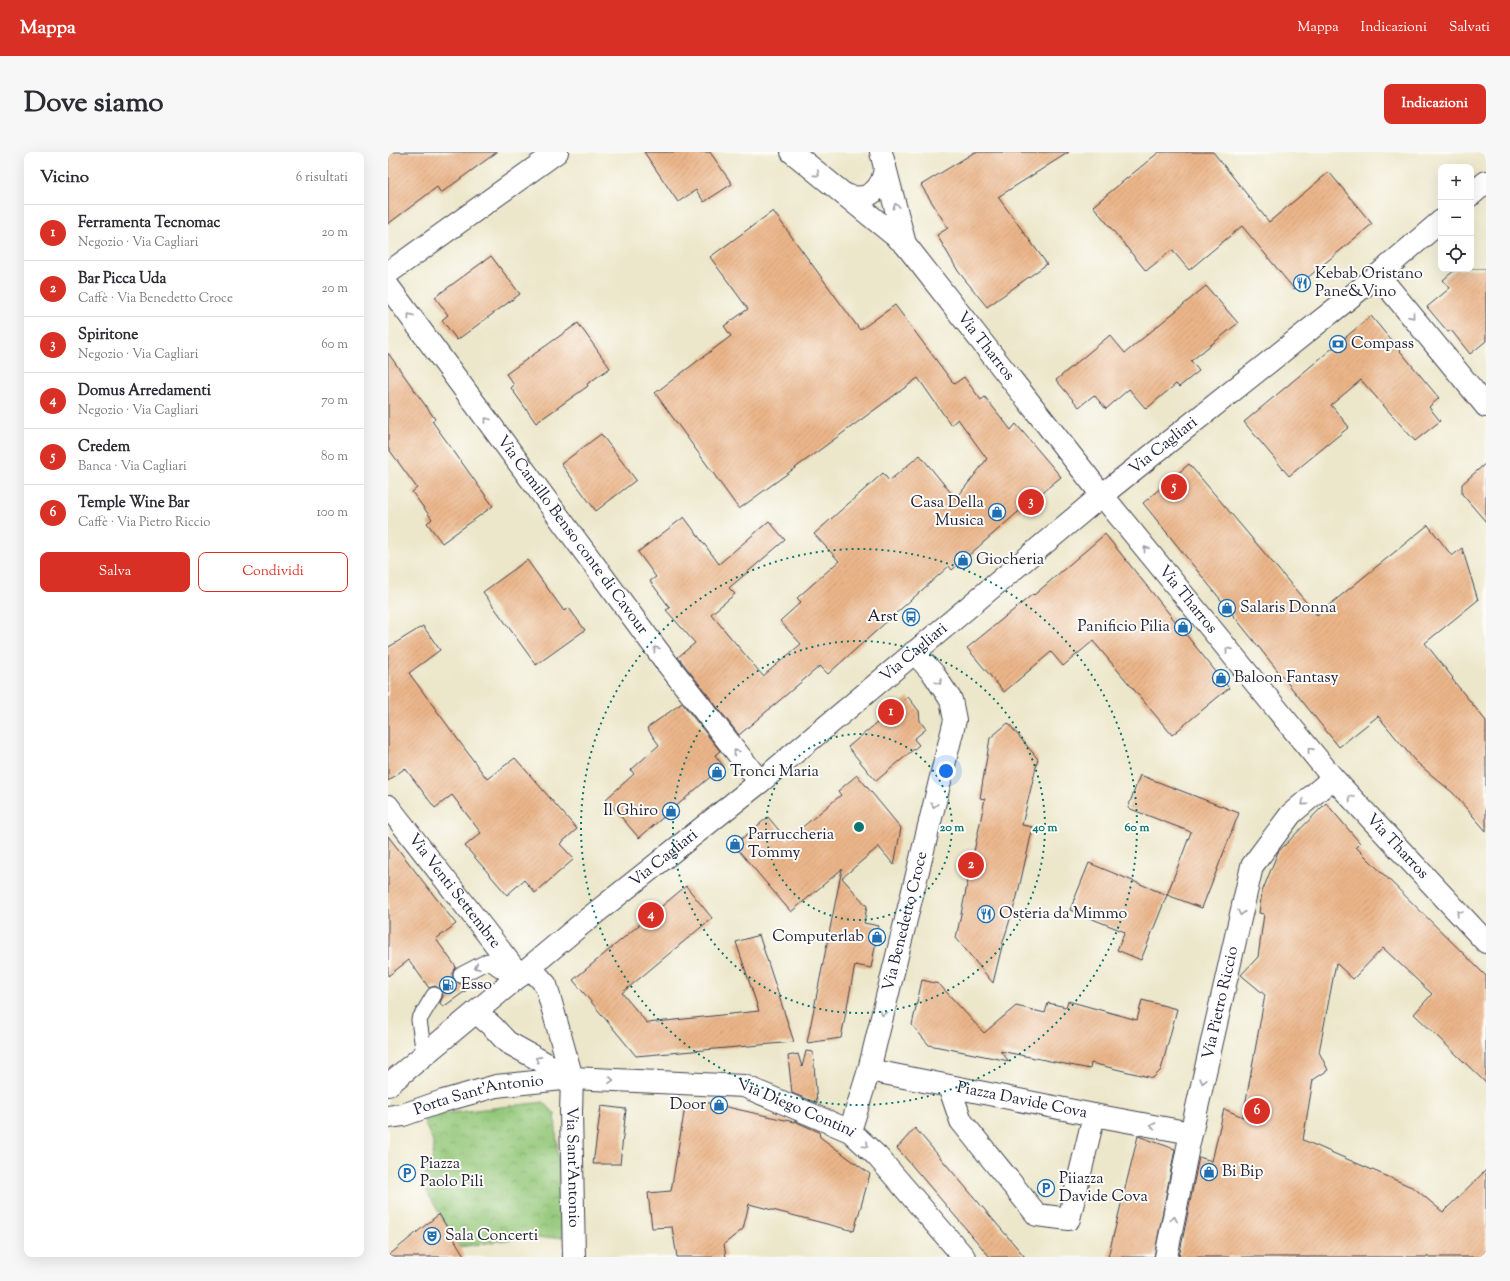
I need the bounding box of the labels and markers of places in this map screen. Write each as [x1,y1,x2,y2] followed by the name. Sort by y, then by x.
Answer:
[1315,263,1423,304] place label: Kebab Oristano Pane&Vino
[1292,273,1312,293] restaurant icon: Kebab Oristano Pane&Vino
[1351,333,1414,356] place label: Compass
[1328,334,1348,354] bank icon: Compass
[1161,472,1187,502] pin: 5
[1018,487,1044,517] pin: 3
[911,492,985,533] place label: Casa Della Musica
[987,502,1007,522] shop icon: Casa Della Musica
[976,549,1045,572] place label: Giocheria
[953,550,973,570] shop icon: Giocheria
[1240,597,1337,620] place label: Salaris Donna
[1217,598,1237,618] shop icon: Salaris Donna
[868,606,899,629] place label: Arst
[901,607,921,627] bus stop icon: Arst
[1078,616,1171,639] place label: Panificio Pilia
[1173,617,1193,637] shop icon: Panificio Pilia
[1234,667,1339,690] place label: Baloon Fantasy
[1211,668,1231,688] shop icon: Baloon Fantasy
[878,697,904,727] pin: 1
[730,761,819,784] place label: Tronci Maria
[707,762,727,782] shop icon: Tronci Maria
[603,800,658,823] place label: Il Ghiro
[661,801,681,821] shop icon: Il Ghiro
[852,820,866,834] centre of rings
[748,824,835,865] place label: Parruccheria Tommy
[725,834,745,854] shop icon: Parruccheria Tommy
[958,850,984,880] pin: 2
[638,900,664,930] pin: 4
[999,903,1128,926] place label: Osteria da Mimmo
[976,904,996,924] restaurant icon: Osteria da Mimmo
[772,926,864,949] place label: Computerlab
[867,927,887,947] shop icon: Computerlab
[461,974,492,997] place label: Esso
[438,975,458,995] fuel station icon: Esso
[670,1094,706,1117] place label: Door
[709,1095,729,1115] shop icon: Door
[1244,1096,1270,1126] pin: 6
[420,1153,484,1194] place label: Piazza Paolo Pili
[1222,1161,1264,1184] place label: Bi Bip
[1199,1162,1219,1182] shop icon: Bi Bip
[397,1163,417,1183] parking icon: Piazza Paolo Pili
[1059,1168,1149,1209] place label: Piiazza Davide Cova
[1036,1178,1056,1198] parking icon: Piiazza Davide Cova
[445,1225,539,1248] place label: Sala Concerti
[422,1226,442,1246] theatre icon: Sala Concerti

